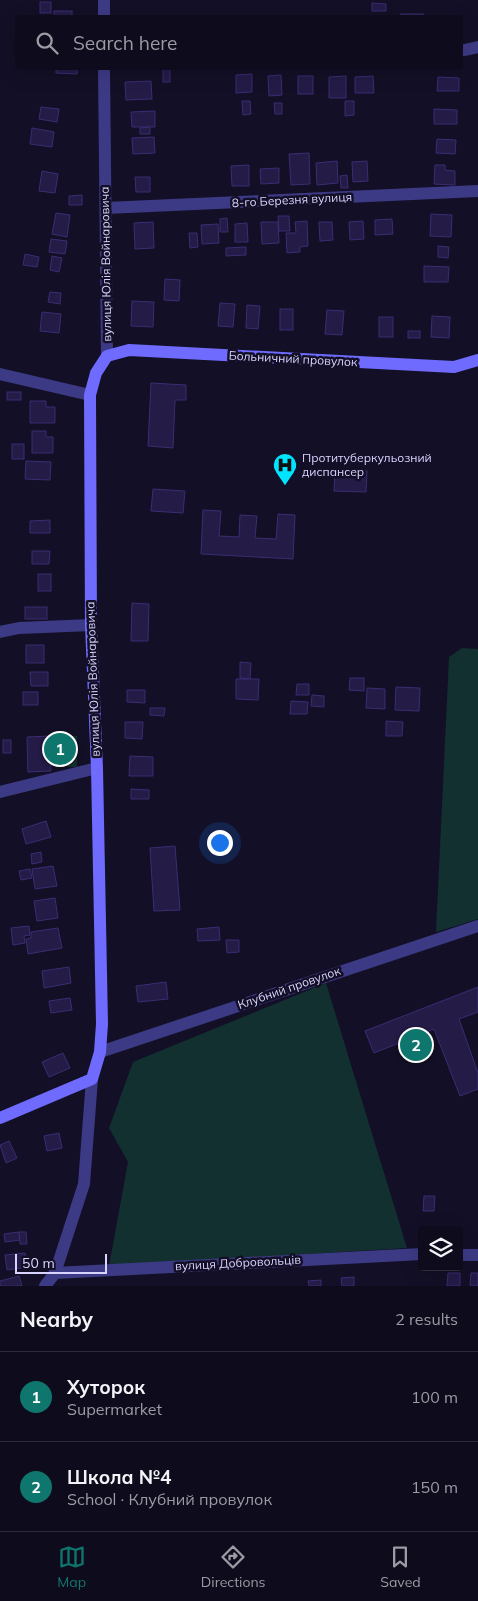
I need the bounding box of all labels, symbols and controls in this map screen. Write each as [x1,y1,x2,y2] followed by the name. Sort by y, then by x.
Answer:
[15,15,463,70] search box
[33,29,61,57] icon: search
[73,31,177,55] text: Search here
[97,186,114,342] street label: вулиця Юлія Войнаровича
[231,189,353,210] street label: 8-го Березня вулиця
[228,348,358,369] street label: Больничний провулок
[302,450,432,479] place label: Протитуберкульозний диспансер
[272,452,298,486] hospital icon: Протитуберкульозний диспансер
[82,601,103,757] street label: вулиця Юлія Войнаровича
[44,730,76,768] pin: 1
[207,830,233,856] your location
[235,963,343,1012] street label: Клубний провулок
[400,1026,432,1064] pin: 2
[418,1226,463,1271] map controls
[418,1226,463,1271] button: layers
[15,1251,108,1274] scale bar
[175,1252,302,1273] street label: вулиця Добровольців
[22,1254,55,1272] text: 50 m
[20,1306,93,1332] text: Nearby
[395,1309,458,1329] text: 2 results
[67,1375,145,1399] text: Хуторок
[31,1387,41,1407] text: 1
[411,1387,458,1407] text: 100 m
[67,1399,162,1419] text: Supermarket
[67,1465,171,1489] text: Школа №4
[31,1477,41,1497] text: 2
[411,1477,458,1497] text: 150 m
[67,1489,272,1509] text: School · Клубний провулок
[57,1543,86,1591] tab: Map
[201,1543,266,1591] tab: Directions
[380,1543,421,1591] tab: Saved

